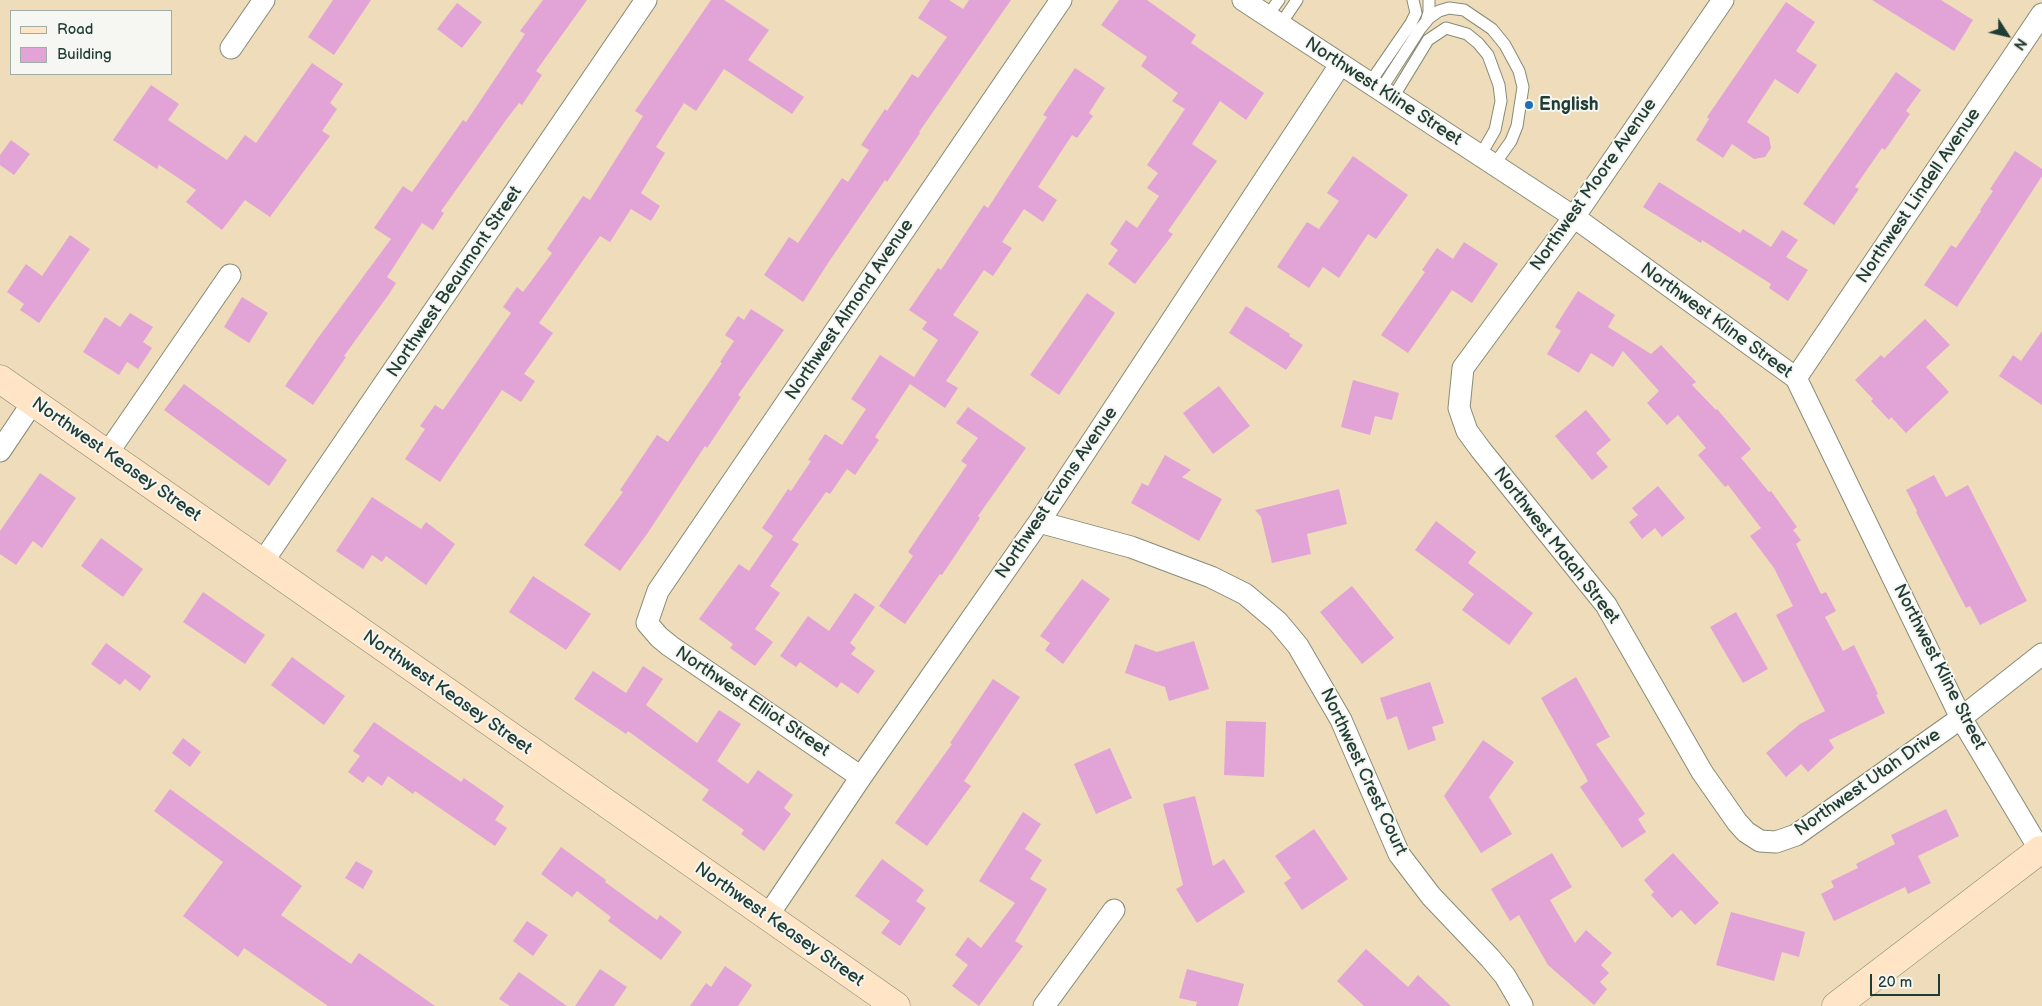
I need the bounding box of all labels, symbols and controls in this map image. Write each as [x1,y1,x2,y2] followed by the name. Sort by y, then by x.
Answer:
[10,10,172,75] legend
[1982,10,2032,60] north arrow
[57,20,93,39] text: Road
[1301,33,1465,151] street label: Northwest Kline Street
[2010,35,2030,53] text: N
[57,45,112,64] text: Building
[1539,94,1599,116] place label: English
[1526,95,1662,275] street label: Northwest Moore Avenue
[1523,99,1535,111] marker: English
[1852,104,1986,288] street label: Northwest Lindell Avenue
[383,182,527,382] street label: Northwest Beaumont Street
[781,215,919,405] street label: Northwest Almond Avenue
[1636,259,1796,383] street label: Northwest Kline Street
[27,393,205,527] street label: Northwest Keasey Street
[991,403,1123,583] street label: Northwest Evans Avenue
[1488,463,1624,629] street label: Northwest Motah Street
[1888,581,1990,753] street label: Northwest Kline Street
[358,626,536,760] street label: Northwest Keasey Street
[671,642,833,762] street label: Northwest Elliot Street
[1315,685,1411,859] street label: Northwest Crest Court
[1791,724,1945,842] street label: Northwest Utah Drive
[690,858,868,992] street label: Northwest Keasey Street
[1872,964,1942,996] scale bar
[1878,973,1912,992] text: 20 m

